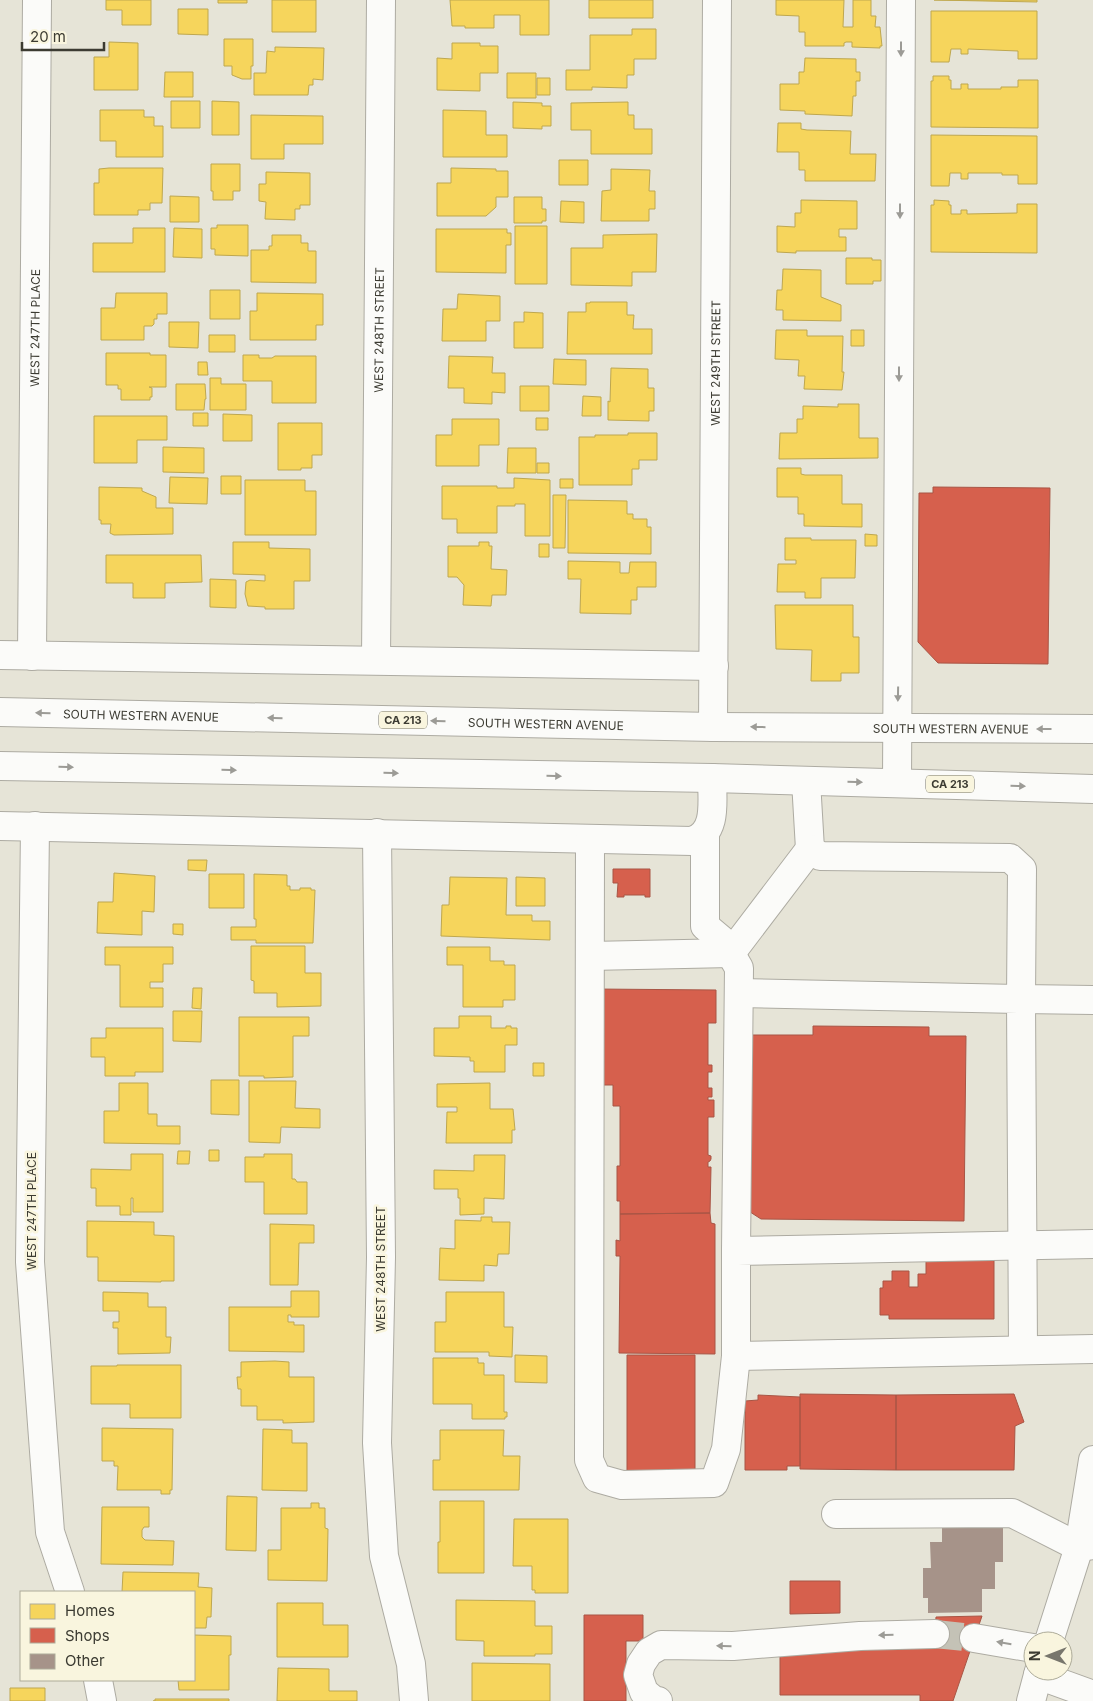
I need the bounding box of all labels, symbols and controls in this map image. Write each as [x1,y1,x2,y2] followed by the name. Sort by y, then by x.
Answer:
[22,20,105,52] scale bar
[30,27,66,46] text: 20 m
[897,41,905,57] one-way arrow
[896,203,904,219] one-way arrow
[371,267,386,393] street label: WEST 248TH STREET
[27,269,42,387] street label: WEST 247TH PLACE
[707,300,723,426] street label: WEST 249TH STREET
[895,366,903,382] one-way arrow
[893,686,901,702] one-way arrow
[63,706,219,724] street label: SOUTH WESTERN AVENUE
[35,709,51,717] one-way arrow
[379,712,427,728] road number: CA 213
[267,714,283,722] one-way arrow
[468,714,624,733] street label: SOUTH WESTERN AVENUE
[429,717,445,725] one-way arrow
[873,720,1029,736] street label: SOUTH WESTERN AVENUE
[749,723,765,731] one-way arrow
[1036,725,1052,733] one-way arrow
[58,763,74,771] one-way arrow
[221,766,237,774] one-way arrow
[383,769,399,777] one-way arrow
[546,772,562,780] one-way arrow
[926,776,974,792] road number: CA 213
[847,778,863,786] one-way arrow
[1010,783,1026,791] one-way arrow
[24,1152,39,1270] street label: WEST 247TH PLACE
[373,1206,388,1332] street label: WEST 248TH STREET
[20,1591,195,1681] legend
[65,1601,115,1620] text: Homes
[65,1626,110,1645] text: Shops
[1023,1631,1073,1681] north arrow
[878,1632,894,1640] one-way arrow
[995,1639,1011,1647] one-way arrow
[716,1642,732,1650] one-way arrow
[65,1651,105,1670] text: Other
[1026,1651,1043,1661] text: N

